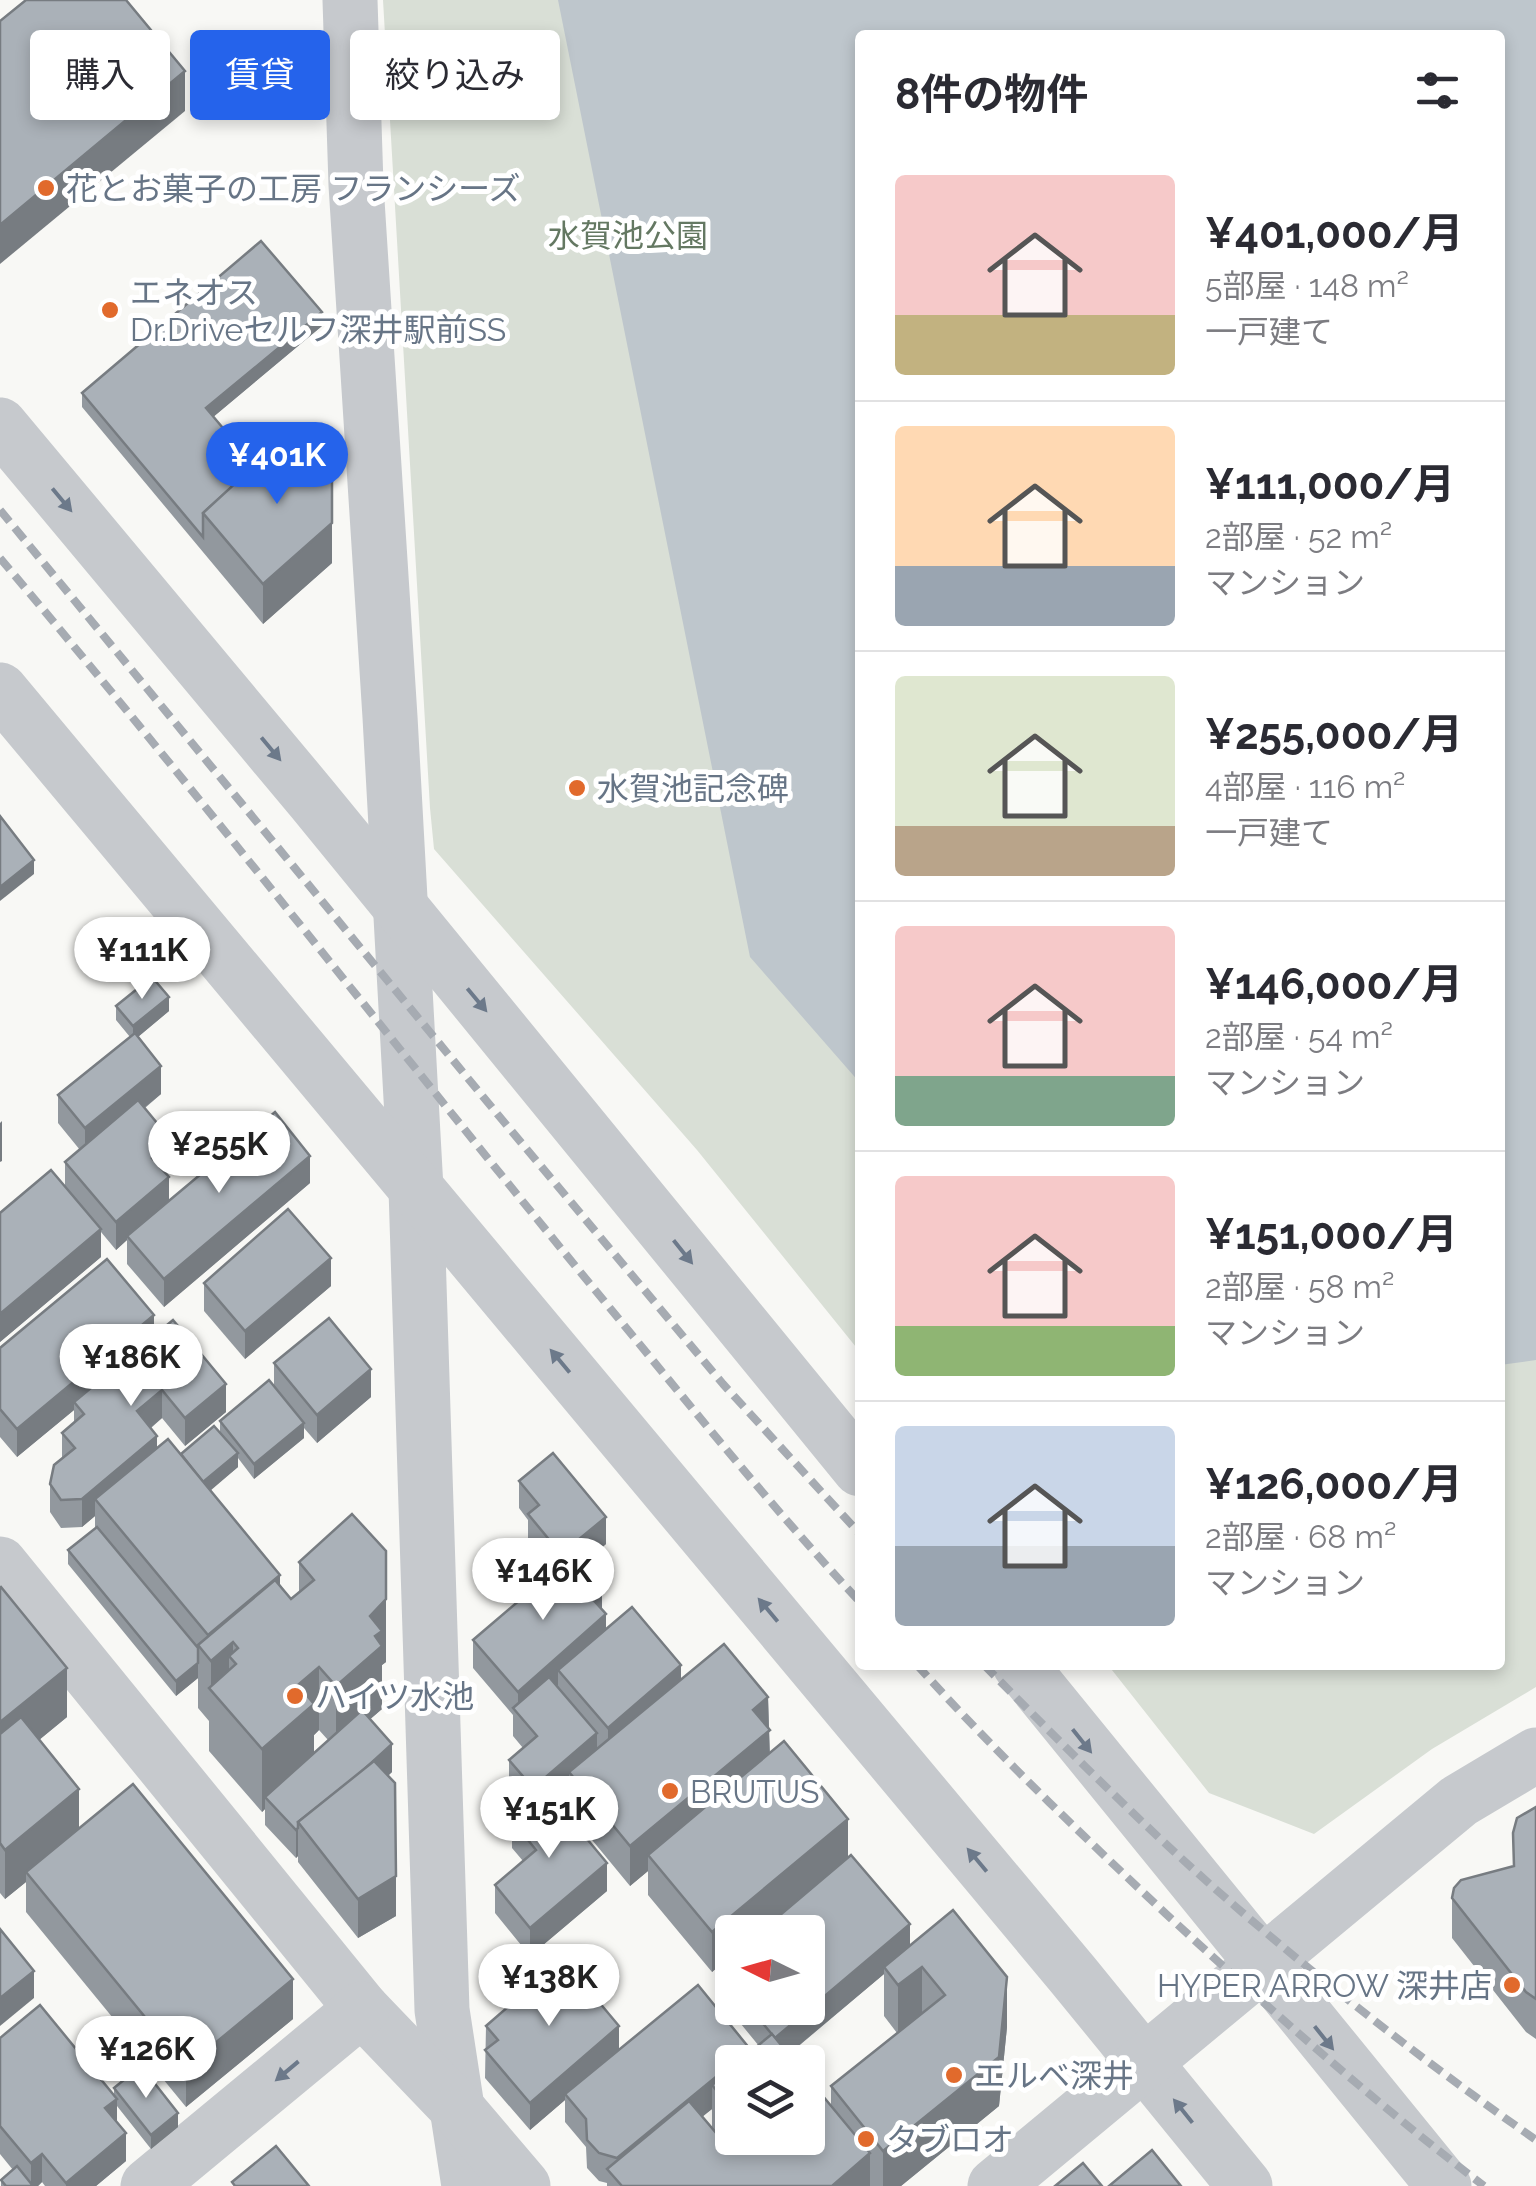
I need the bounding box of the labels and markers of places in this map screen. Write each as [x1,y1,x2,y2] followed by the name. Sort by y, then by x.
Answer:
[66,170,521,207] place label: 花とお菓子の工房 フランシーズ
[35,177,57,199] marker: 花とお菓子の工房 フランシーズ
[130,274,506,348] place label: エネオス Dr.Driveセルフ深井駅前SS
[99,299,121,321] marker: エネオス Dr.Driveセルフ深井駅前SS
[207,422,347,507] pin: ¥401K
[597,770,789,807] place label: 水賀池記念碑
[566,777,588,799] marker: 水賀池記念碑
[72,917,212,1002] pin: ¥111K
[149,1111,289,1196] pin: ¥255K
[61,1324,201,1409] pin: ¥186K
[473,1538,613,1623] pin: ¥146K
[315,1678,474,1715] place label: ハイツ水池
[284,1685,306,1707] marker: ハイツ水池
[690,1773,819,1810] place label: BRUTUS
[479,1776,619,1861] pin: ¥151K
[659,1780,681,1802] marker: BRUTUS
[479,1944,619,2029] pin: ¥138K
[1157,1967,1492,2004] place label: HYPER ARROW 深井店
[1501,1974,1523,1996] marker: HYPER ARROW 深井店
[76,2016,216,2101] pin: ¥126K
[974,2057,1134,2094] place label: エルベ深井
[943,2064,965,2086] marker: エルベ深井
[886,2121,1014,2158] place label: タブロオ
[855,2128,877,2150] marker: タブロオ

